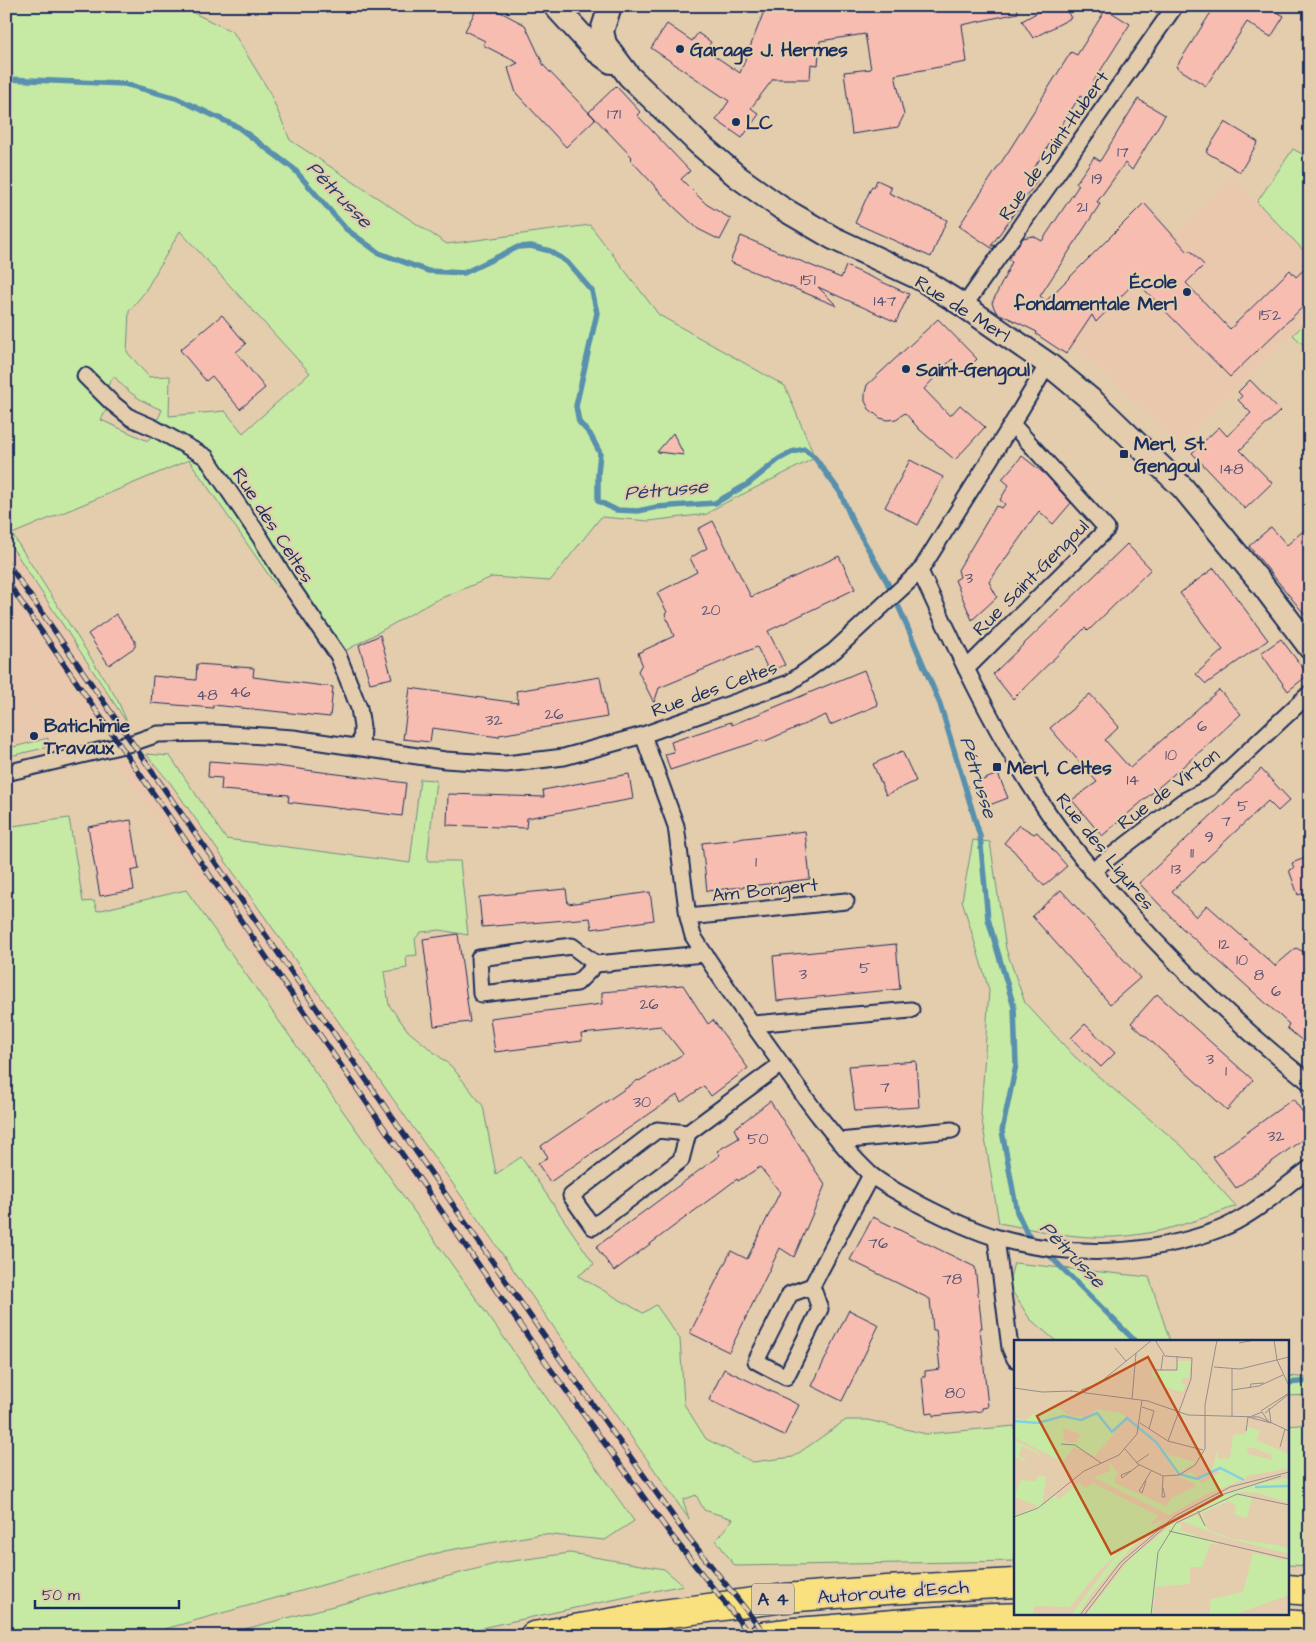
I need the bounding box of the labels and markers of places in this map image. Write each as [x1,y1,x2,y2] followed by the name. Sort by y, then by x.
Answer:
[690,37,848,65] place label: Garage J. Hermes
[674,43,686,55] marker: Garage J. Hermes
[746,110,773,137] place label: LC
[730,116,742,128] marker: LC
[1013,269,1178,318] place label: École fondamentale Merl
[1181,286,1193,298] marker: École fondamentale Merl
[915,357,1030,385] place label: Saint-Gengoul
[900,363,912,375] marker: Saint-Gengoul
[1134,431,1207,481] place label: Merl, St. Gengoul
[1118,448,1130,460] marker: Merl, St. Gengoul
[43,713,131,762] place label: Batichimie Travaux
[28,730,40,742] marker: Batichimie Travaux
[1007,755,1112,782] place label: Merl, Celtes
[991,761,1003,773] marker: Merl, Celtes

